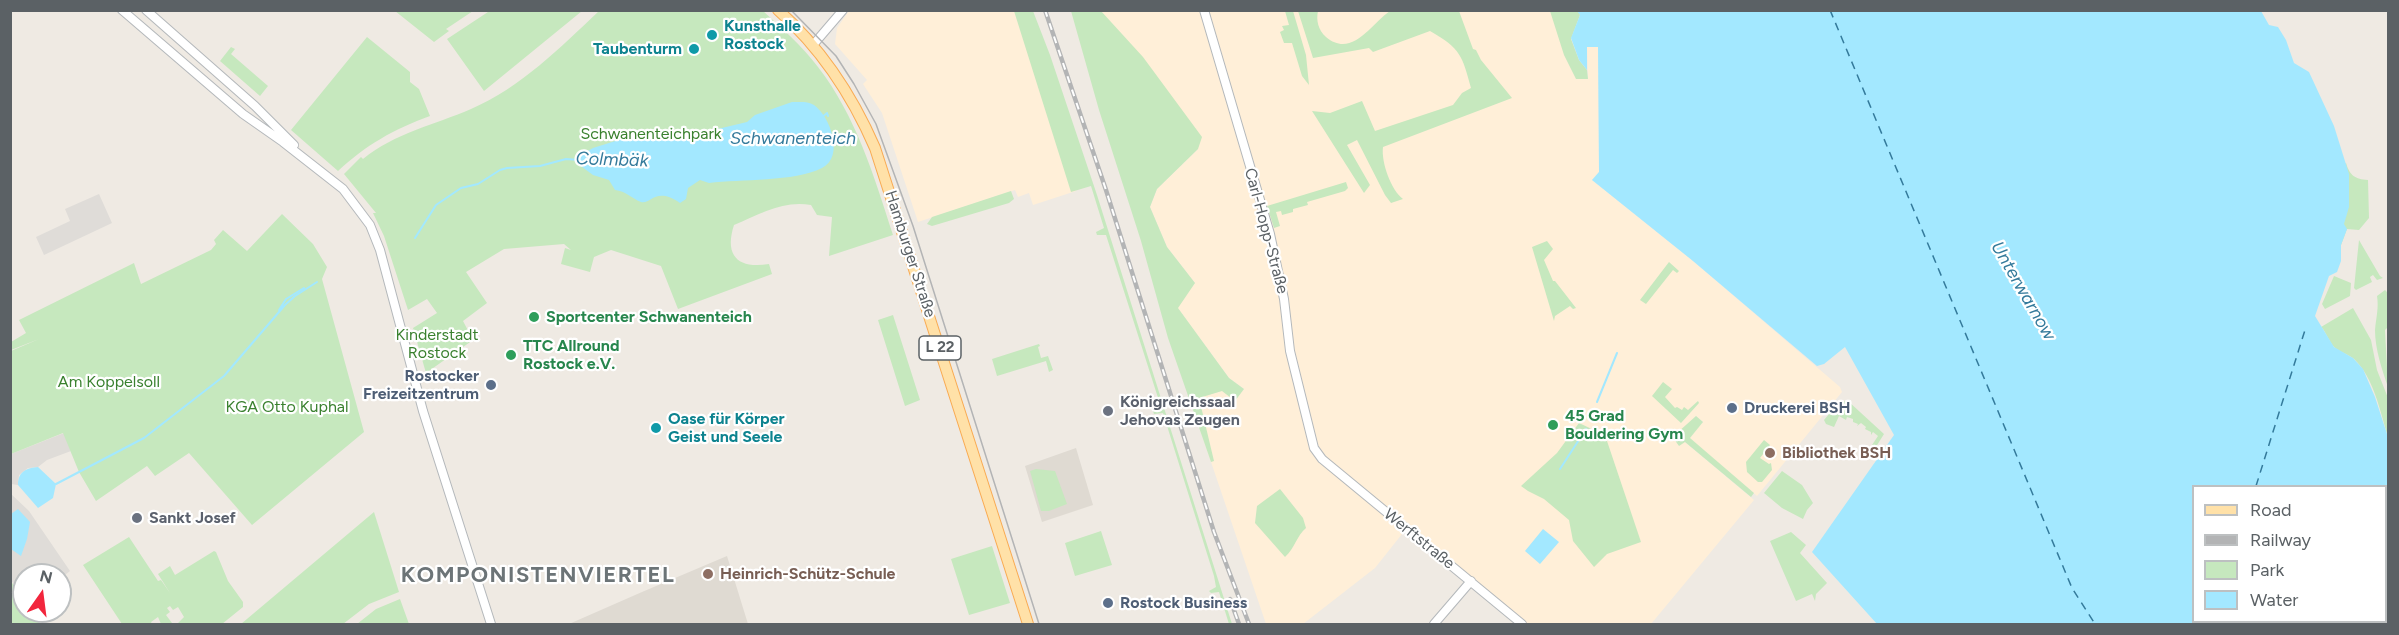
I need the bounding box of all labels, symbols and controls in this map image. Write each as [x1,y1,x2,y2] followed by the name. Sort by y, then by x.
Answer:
[724,16,801,54] place label: Kunsthalle Rostock
[705,28,719,42] marker: Kunsthalle Rostock
[593,39,682,59] place label: Taubenturm
[687,42,701,56] marker: Taubenturm
[580,124,722,144] park label: Schwanenteichpark
[730,128,856,150] water label: Schwanenteich
[575,148,649,172] water label: Colmbäk
[1240,166,1292,296] street label: Carl-Hopp-Straße
[880,188,940,320] street label: Hamburger Straße
[1986,238,2060,344] water label: Unterwarnow
[546,307,752,327] place label: Sportcenter Schwanenteich
[527,310,541,324] marker: Sportcenter Schwanenteich
[396,325,478,363] park label: Kinderstadt Rostock
[523,336,619,374] place label: TTC Allround Rostock e.V.
[919,336,961,360] road number: L 22
[504,348,518,362] marker: TTC Allround Rostock e.V.
[363,366,479,404] place label: Rostocker Freizeitzentrum
[58,372,160,392] park label: Am Koppelsoll
[484,378,498,392] marker: Rostocker Freizeitzentrum
[1120,392,1240,430] place label: Königreichssaal Jehovas Zeugen
[225,397,349,417] park label: KGA Otto Kuphal
[1744,398,1851,418] place label: Druckerei BSH
[1725,401,1739,415] marker: Druckerei BSH
[1101,404,1115,418] marker: Königreichssaal Jehovas Zeugen
[1565,406,1683,444] place label: 45 Grad Bouldering Gym
[668,409,785,447] place label: Oase für Körper Geist und Seele
[1546,418,1560,432] marker: 45 Grad Bouldering Gym
[649,421,663,435] marker: Oase für Körper Geist und Seele
[1782,443,1891,463] place label: Bibliothek BSH
[1763,446,1777,460] marker: Bibliothek BSH
[2192,485,2387,623] legend
[2250,499,2291,521] text: Road
[1380,505,1458,573] street label: Werftstraße
[149,508,236,528] place label: Sankt Josef
[130,511,144,525] marker: Sankt Josef
[2250,529,2311,551] text: Railway
[2250,559,2284,581] text: Park
[12,563,72,623] north arrow
[401,563,675,589] district label: KOMPONISTENVIERTEL
[720,564,895,584] place label: Heinrich-Schütz-Schule
[38,566,54,588] text: N
[701,567,715,581] marker: Heinrich-Schütz-Schule
[2250,589,2298,611] text: Water
[1120,593,1247,613] place label: Rostock Business
[1101,596,1115,610] marker: Rostock Business

